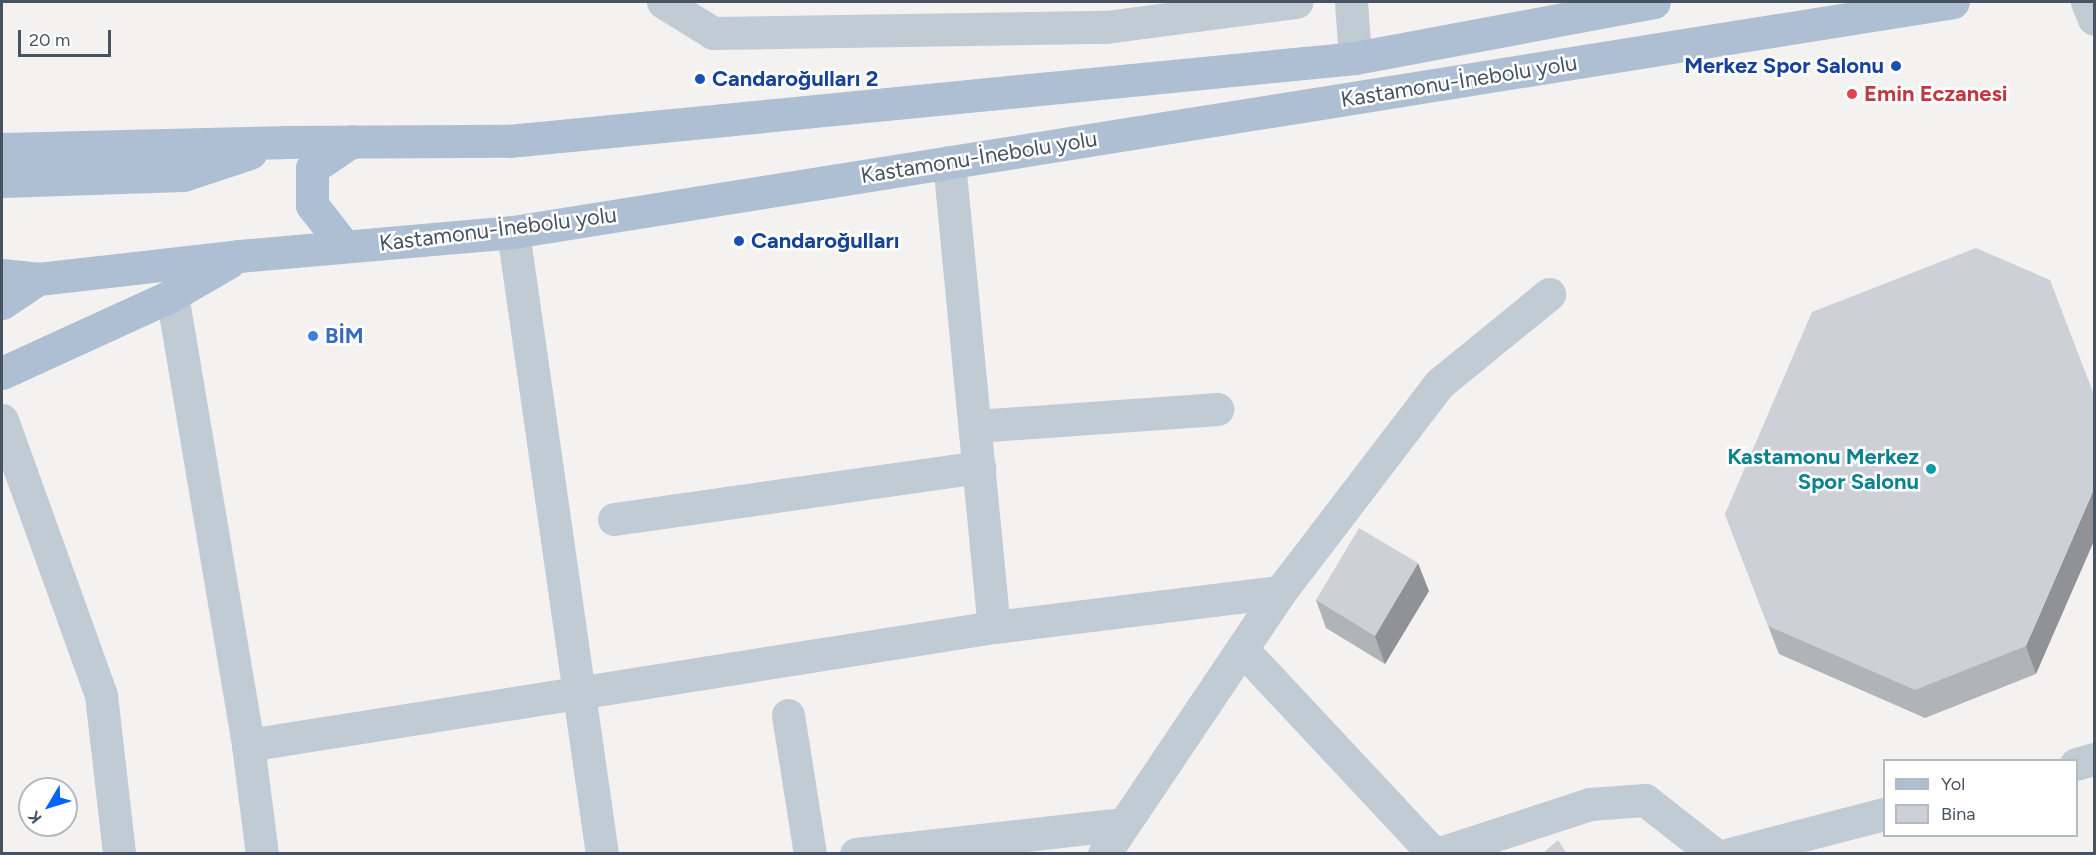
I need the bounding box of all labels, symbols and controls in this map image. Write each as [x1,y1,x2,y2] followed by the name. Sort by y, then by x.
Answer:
[21,18,114,56] scale bar
[29,29,70,51] text: 20 m
[1339,49,1579,113] street label: Kastamonu-İnebolu yolu
[1684,53,1884,79] place label: Merkez Spor Salonu
[1889,59,1903,73] marker: Merkez Spor Salonu
[712,66,878,92] place label: Candaroğulları 2
[693,72,707,86] marker: Candaroğulları 2
[1864,81,2008,107] place label: Emin Eczanesi
[1845,87,1859,101] marker: Emin Eczanesi
[859,125,1099,189] street label: Kastamonu-İnebolu yolu
[378,201,618,257] street label: Kastamonu-İnebolu yolu
[751,228,899,254] place label: Candaroğulları
[732,234,746,248] marker: Candaroğulları
[325,323,364,349] place label: BİM
[306,329,320,343] marker: BİM
[1727,443,1919,494] place label: Kastamonu Merkez Spor Salonu
[1924,462,1938,476] marker: Kastamonu Merkez Spor Salonu
[1883,759,2078,837] legend
[1941,773,1965,795] text: Yol
[18,777,78,837] north arrow
[1941,803,1975,825] text: Bina
[24,807,46,827] text: K

